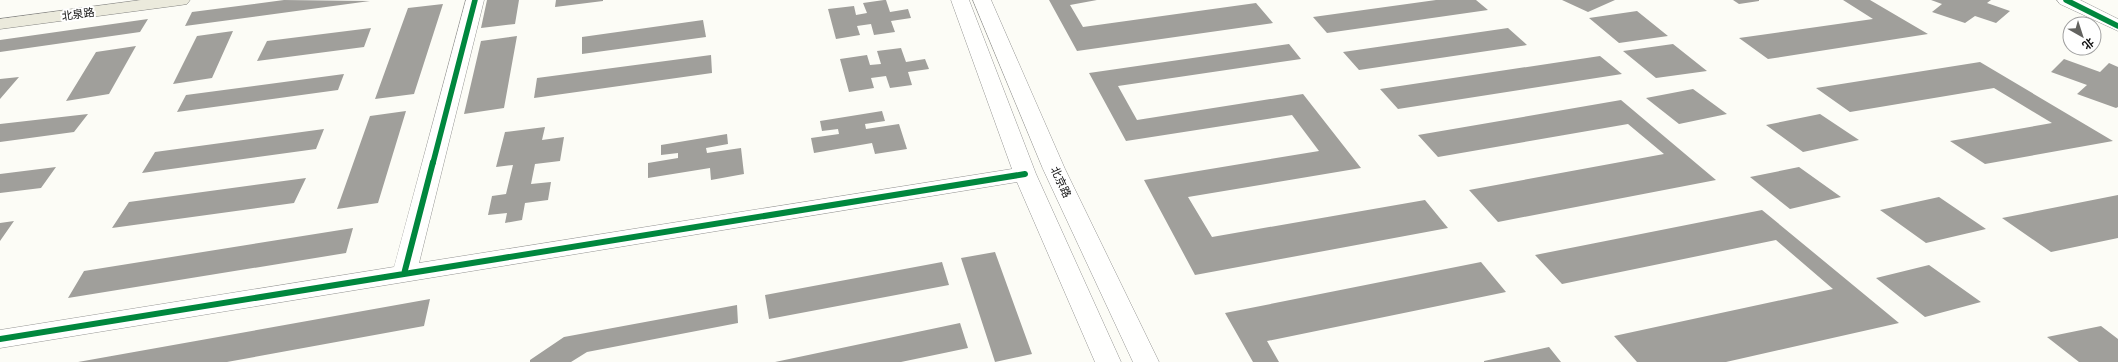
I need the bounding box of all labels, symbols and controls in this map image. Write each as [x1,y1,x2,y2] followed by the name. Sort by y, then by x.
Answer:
[61,6,95,23] street label: 北泉路
[2062,16,2102,56] north arrow
[2080,35,2096,52] text: 北
[1048,165,1073,200] street label: 北京路

